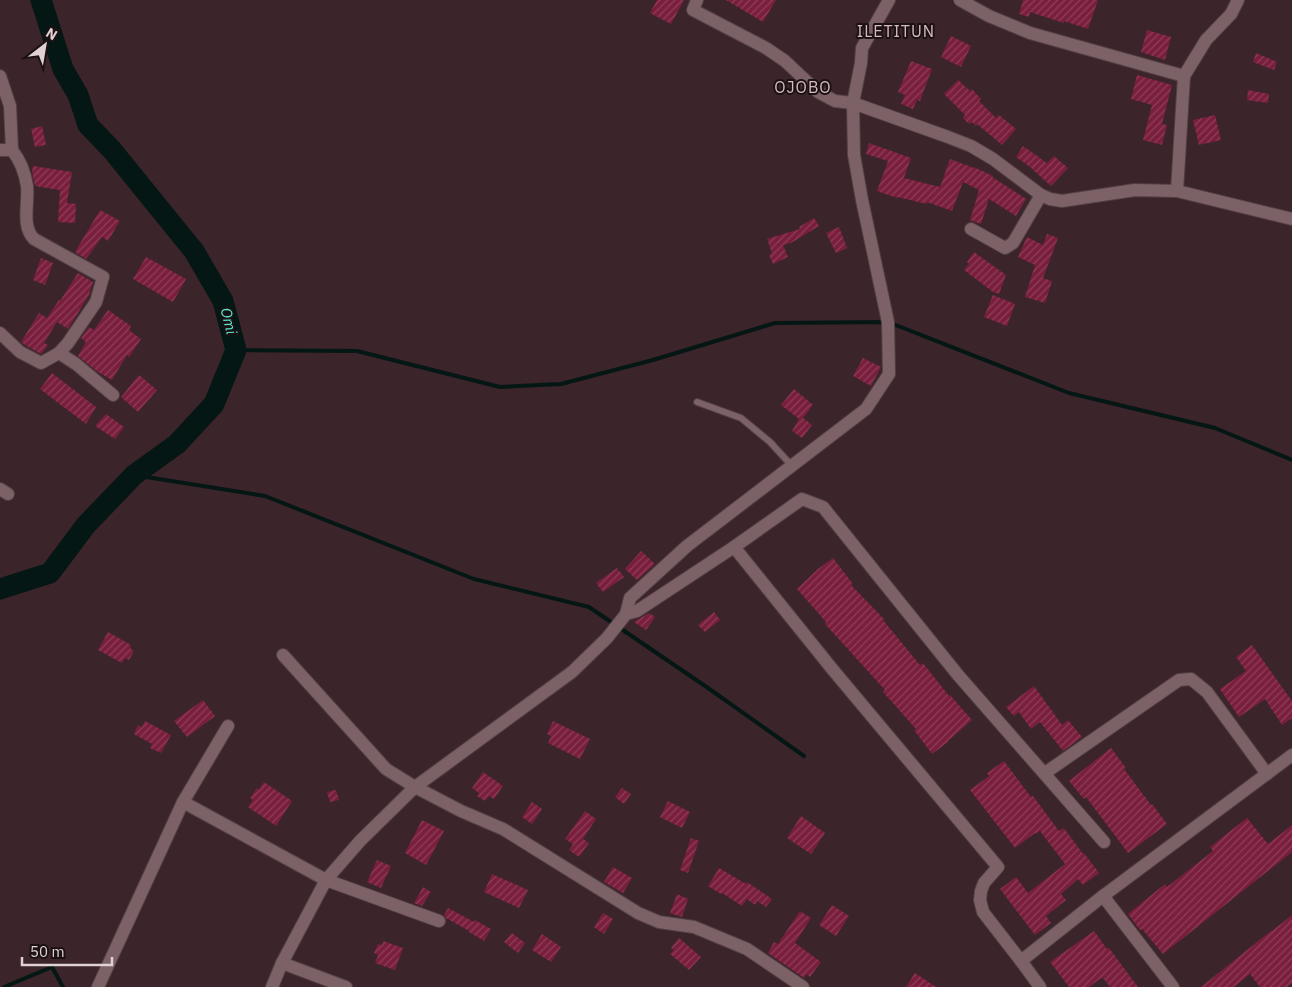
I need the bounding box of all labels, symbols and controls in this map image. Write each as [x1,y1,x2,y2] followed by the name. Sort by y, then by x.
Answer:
[20,20,70,70] north arrow
[857,21,935,41] district label: ILETITUN
[43,24,61,44] text: N
[774,77,832,97] district label: OJOBO
[217,306,241,336] water label: Omi
[22,934,112,966] scale bar
[30,942,65,961] text: 50 m

